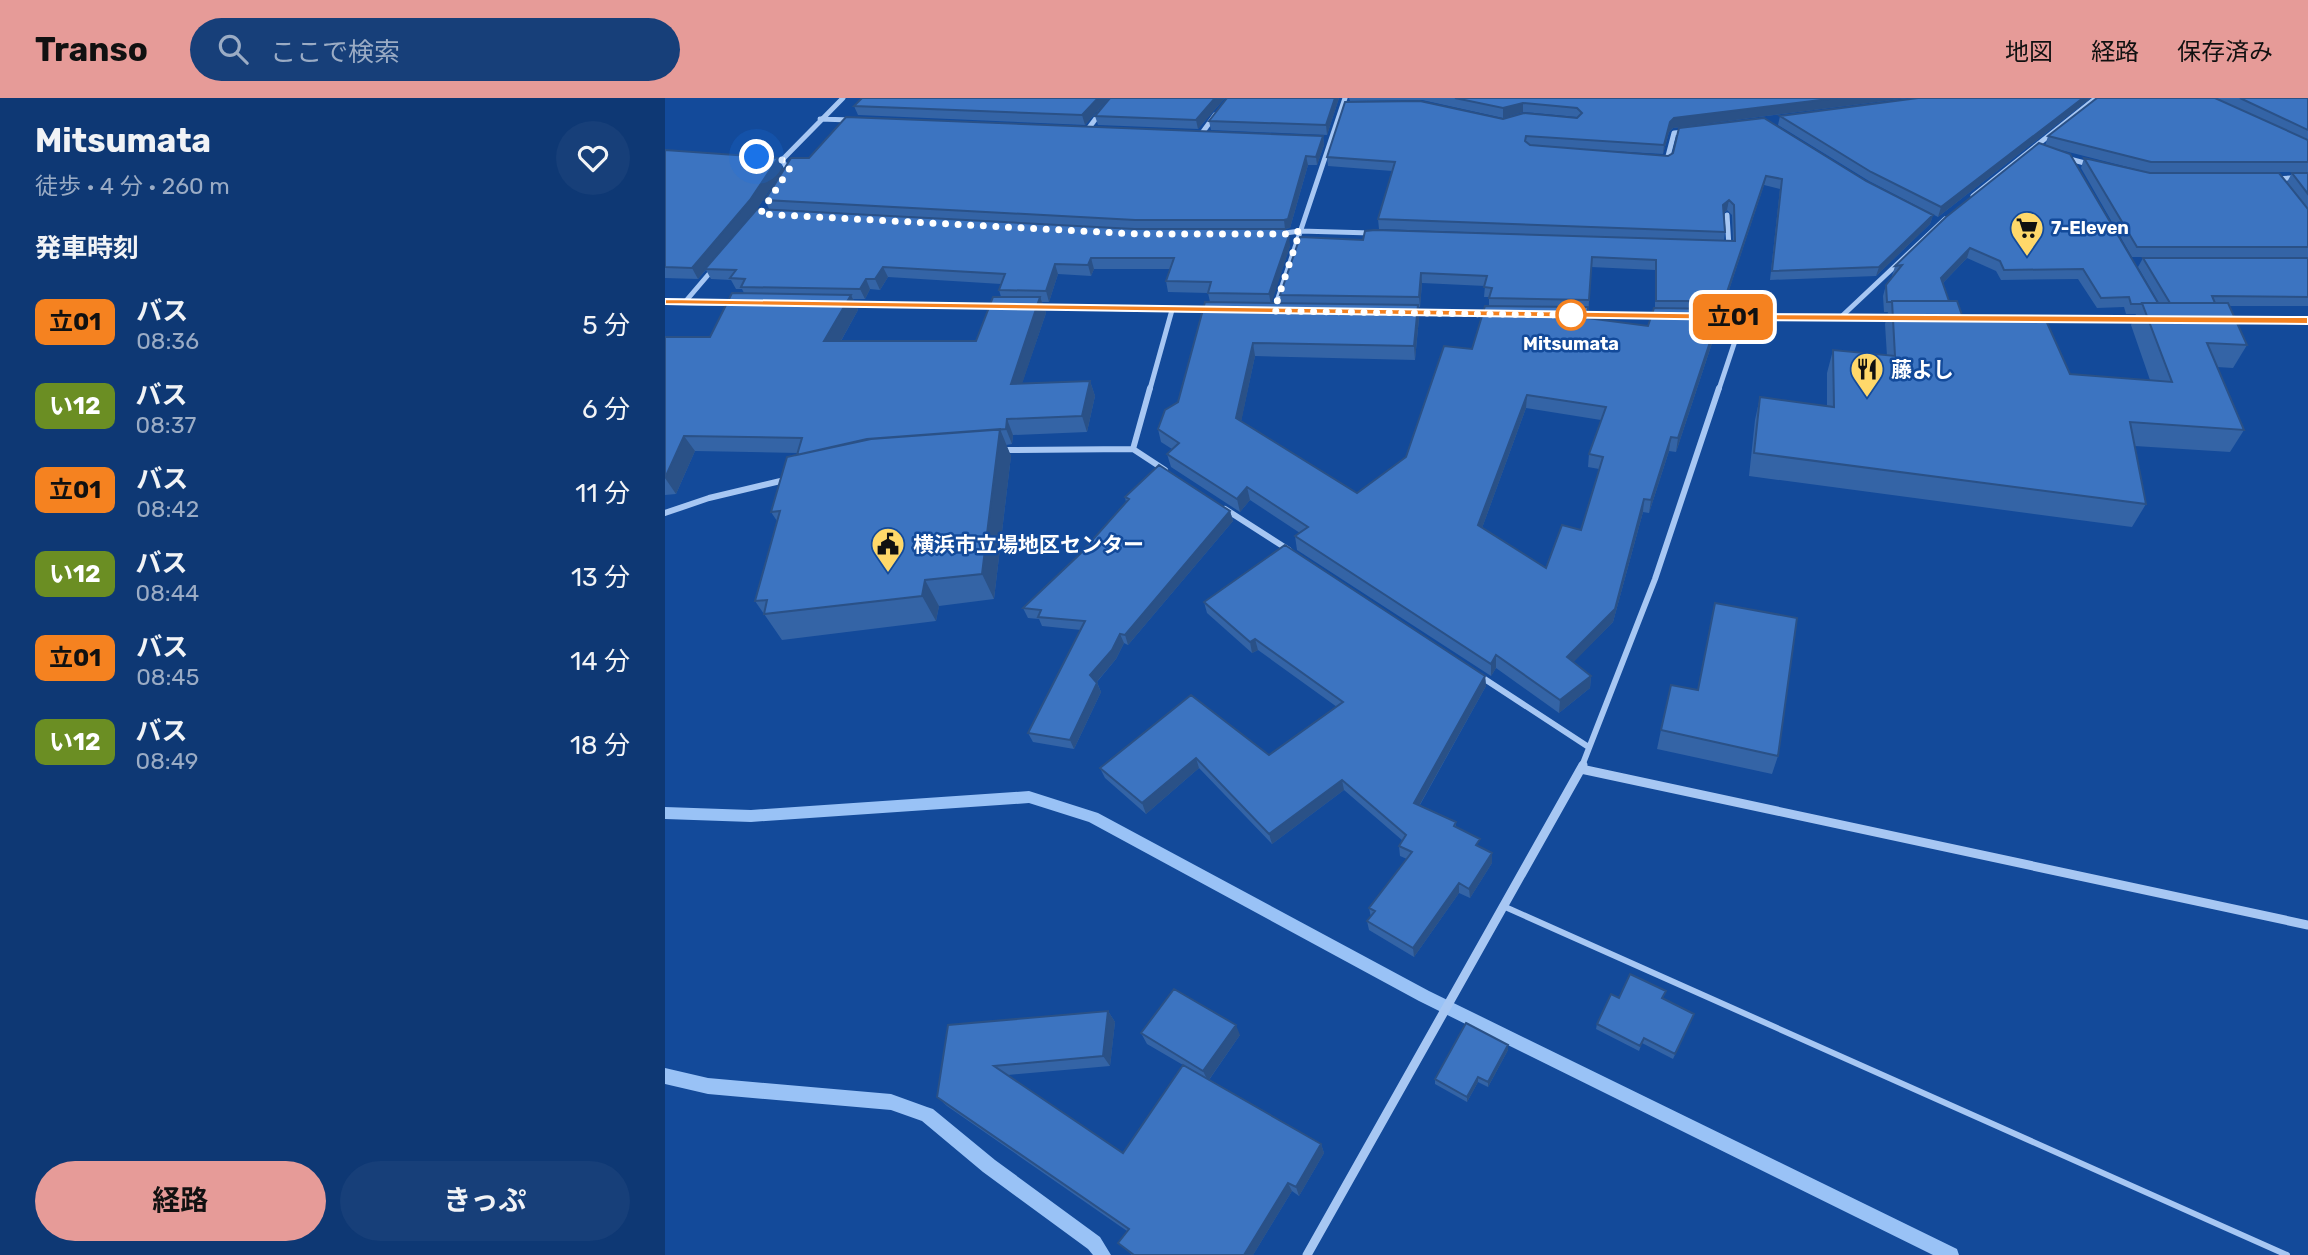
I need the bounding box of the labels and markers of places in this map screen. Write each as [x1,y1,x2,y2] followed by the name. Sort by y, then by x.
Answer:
[2008,209,2046,258] supermarket icon: 7-Eleven
[2051,217,2129,239] place label: 7-Eleven
[1556,300,1586,330] marker: Mitsumata
[1523,333,1619,355] place label: Mitsumata
[1848,350,1886,399] restaurant icon: 藤よし
[1891,357,1954,382] place label: 藤よし
[869,525,907,574] public building icon: 横浜市立場地区センター
[913,532,1144,557] place label: 横浜市立場地区センター

